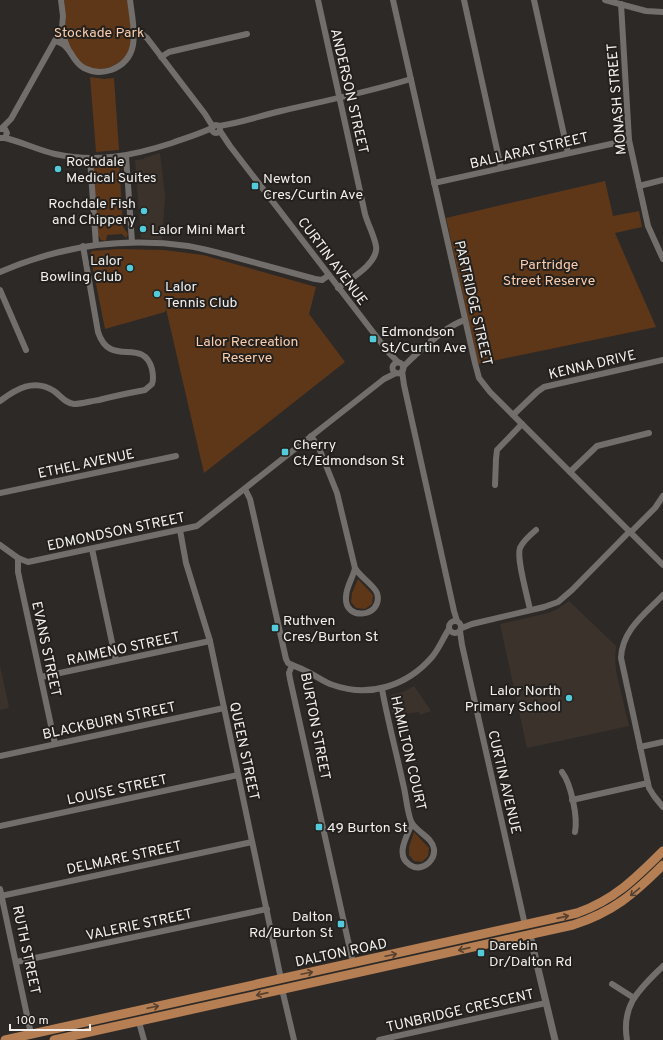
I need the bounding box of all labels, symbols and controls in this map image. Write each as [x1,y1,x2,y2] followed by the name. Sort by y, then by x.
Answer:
[54,25,144,42] park label: Stockade Park
[326,27,371,156] street label: ANDERSON STREET
[604,42,631,155] street label: MONASH STREET
[468,130,590,173] street label: BALLARAT STREET
[66,154,157,187] place label: Rochdale Medical Suites
[53,164,63,174] marker: Rochdale Medical Suites
[263,171,363,204] place label: Newton Cres/Curtin Ave
[250,181,260,191] marker: Newton Cres/Curtin Ave
[48,196,136,229] place label: Rochdale Fish and Chippery
[139,206,149,216] marker: Rochdale Fish and Chippery
[293,215,370,309] street label: CURTIN AVENUE
[151,222,245,239] place label: Lalor Mini Mart
[138,224,148,234] marker: Lalor Mini Mart
[450,239,495,368] street label: PARTRIDGE STREET
[40,253,123,286] place label: Lalor Bowling Club
[503,257,595,290] park label: Partridge Street Reserve
[125,263,135,273] marker: Lalor Bowling Club
[165,279,238,312] place label: Lalor Tennis Club
[152,289,162,299] marker: Lalor Tennis Club
[381,324,466,357] place label: Edmondson St/Curtin Ave
[195,334,299,367] park label: Lalor Recreation Reserve
[368,334,378,344] marker: Edmondson St/Curtin Ave
[547,347,638,384] street label: KENNA DRIVE
[293,437,405,470] place label: Cherry Ct/Edmondson St
[37,446,136,483] street label: ETHEL AVENUE
[280,447,290,457] marker: Cherry Ct/Edmondson St
[46,510,187,555] street label: EDMONDSON STREET
[27,600,64,699] street label: EVANS STREET
[283,613,378,646] place label: Ruthven Cres/Burton St
[270,623,280,633] marker: Ruthven Cres/Burton St
[65,629,181,670] street label: RAIMENO STREET
[296,671,333,781] street label: BURTON STREET
[465,683,561,716] place label: Lalor North Primary School
[564,693,574,703] marker: Lalor North Primary School
[386,694,429,812] street label: HAMILTON COURT
[41,699,178,744] street label: BLACKBURN STREET
[225,701,262,802] street label: QUEEN STREET
[483,729,524,836] street label: CURTIN AVENUE
[66,772,169,809] street label: LOUISE STREET
[327,820,408,837] place label: 49 Burton St
[314,822,324,832] marker: 49 Burton St
[65,838,183,879] street label: DELMARE STREET
[630,888,640,897] one-way arrow
[8,904,43,996] street label: RUTH STREET
[84,906,194,945] street label: VALERIE STREET
[249,909,333,942] place label: Dalton Rd/Burton St
[556,912,569,920] one-way arrow
[336,919,346,929] marker: Dalton Rd/Burton St
[294,935,389,971] street label: DALTON ROAD
[489,938,572,971] place label: Darebin Dr/Dalton Rd
[458,946,471,954] one-way arrow
[476,948,486,958] marker: Darebin Dr/Dalton Rd
[384,950,397,958] one-way arrow
[300,969,313,977] one-way arrow
[385,986,536,1037] street label: TUNBRIDGE CRESCENT
[256,990,269,998] one-way arrow
[146,1003,159,1011] one-way arrow
[10,1006,90,1032] scale bar
[16,1013,49,1029] text: 100 m

